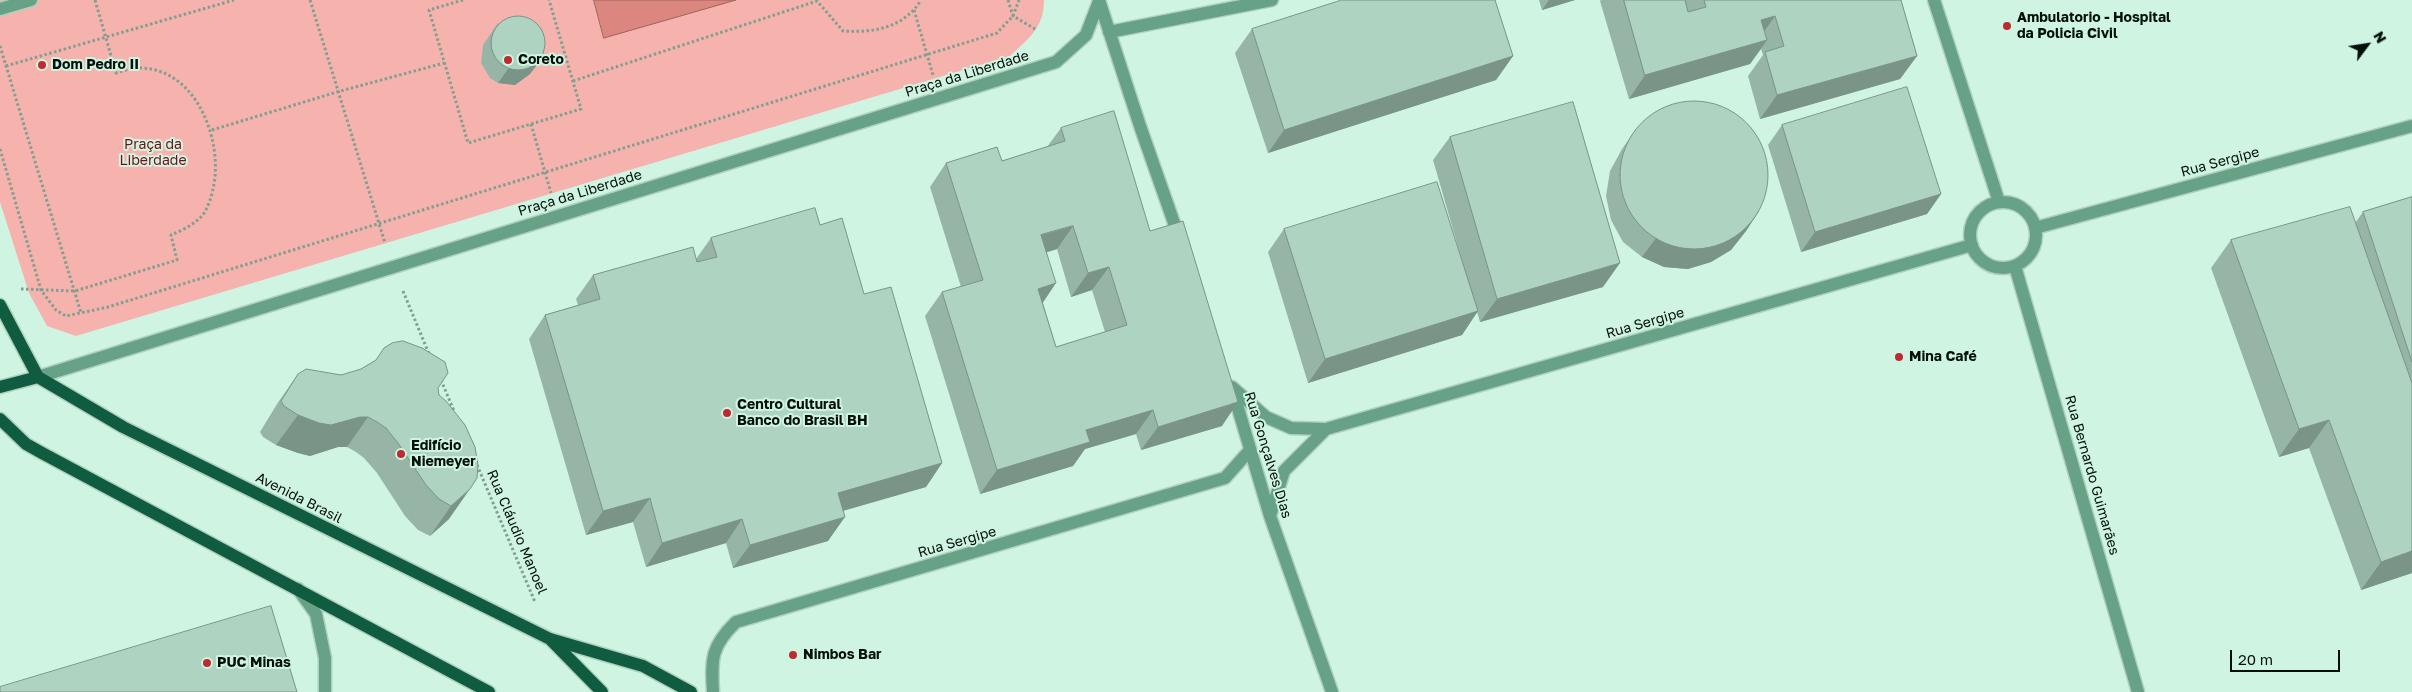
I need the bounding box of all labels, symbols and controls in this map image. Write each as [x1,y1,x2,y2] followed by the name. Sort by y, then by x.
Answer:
[2017,10,2171,42] place label: Ambulatorio - Hospital da Policia Civil
[2001,20,2013,32] marker: Ambulatorio - Hospital da Policia Civil
[2342,20,2392,70] north arrow
[2370,28,2390,46] text: N
[903,47,1031,101] street label: Praça da Liberdade
[518,52,564,68] place label: Coreto
[502,54,514,66] marker: Coreto
[52,57,139,73] place label: Dom Pedro II
[36,59,48,71] marker: Dom Pedro II
[119,137,187,170] park label: Praça da Liberdade
[2179,143,2261,181] street label: Rua Sergipe
[516,166,644,220] street label: Praça da Liberdade
[1604,304,1686,342] street label: Rua Sergipe
[1909,349,1977,365] place label: Mina Café
[1893,351,1905,363] marker: Mina Café
[1241,390,1295,520] street label: Rua Gonçalves Dias
[2061,393,2123,557] street label: Rua Bernardo Guimarães
[737,397,868,430] place label: Centro Cultural Banco do Brasil BH
[721,407,733,419] marker: Centro Cultural Banco do Brasil BH
[411,438,476,471] place label: Edifício Niemeyer
[395,448,407,460] marker: Edifício Niemeyer
[483,467,551,597] street label: Rua Cláudio Manoel
[253,469,345,527] street label: Avenida Brasil
[916,523,998,561] street label: Rua Sergipe
[2232,640,2342,672] scale bar
[803,647,882,663] place label: Nimbos Bar
[787,649,799,661] marker: Nimbos Bar
[2238,650,2273,668] text: 20 m
[217,655,291,671] place label: PUC Minas
[201,657,213,669] marker: PUC Minas

